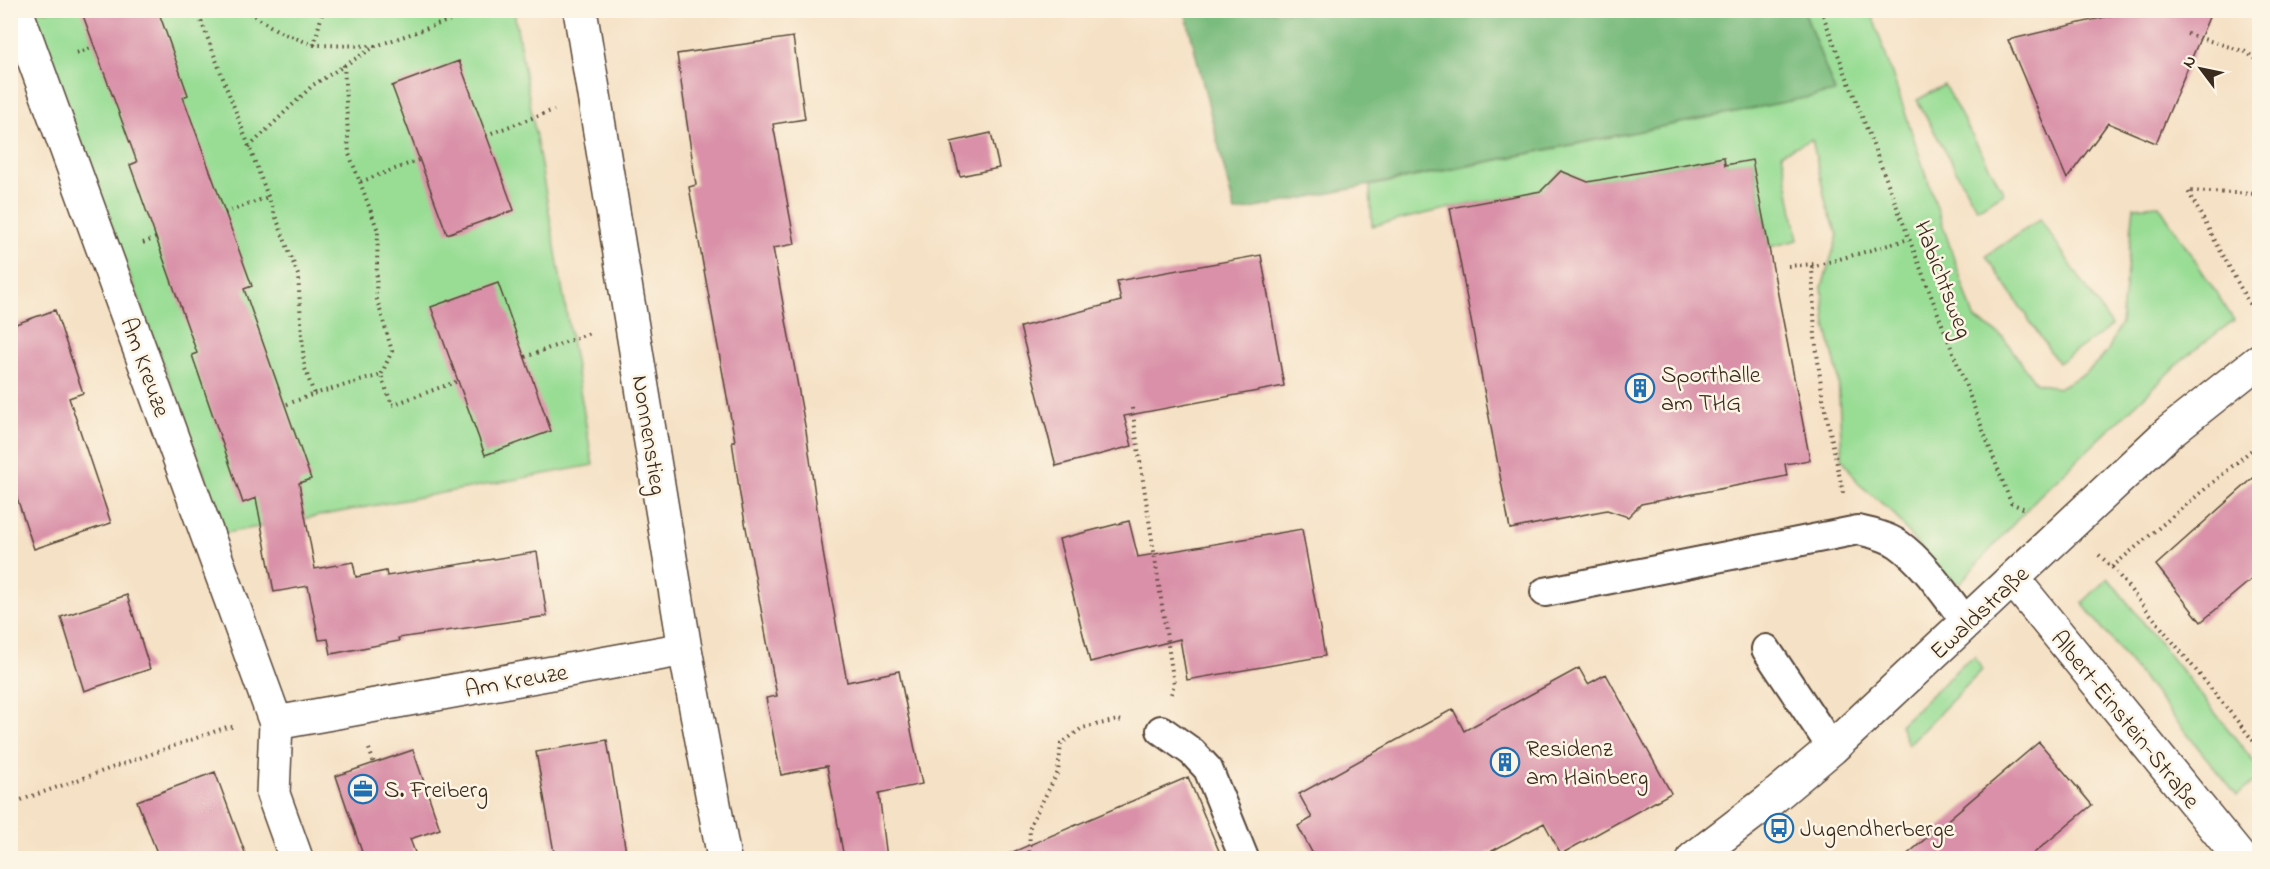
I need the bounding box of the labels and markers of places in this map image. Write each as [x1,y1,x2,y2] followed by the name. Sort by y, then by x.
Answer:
[1661,359,1761,422] place label: Sporthalle am THG
[1624,372,1656,404] building icon: Sporthalle am THG
[1526,733,1648,796] place label: Residenz am Hainberg
[1489,746,1521,778] building icon: Residenz am Hainberg
[347,773,379,805] office icon: S. Freiberg
[384,774,488,809] place label: S. Freiberg
[1763,812,1795,844] bus stop icon: Jugendherberge
[1800,813,1954,848] place label: Jugendherberge

